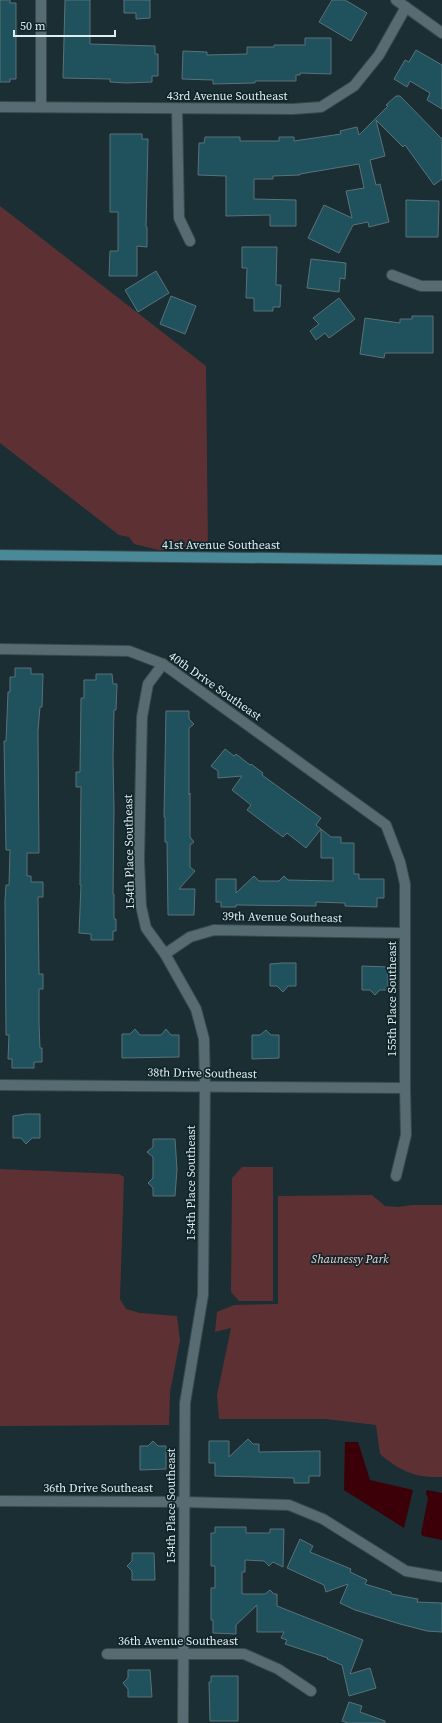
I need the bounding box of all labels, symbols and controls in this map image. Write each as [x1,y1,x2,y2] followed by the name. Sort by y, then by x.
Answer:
[14,12,115,38] scale bar
[20,18,46,34] text: 50 m
[167,88,287,104] street label: 43rd Avenue Southeast
[162,537,280,553] street label: 41st Avenue Southeast
[166,648,265,724] street label: 40th Drive Southeast
[120,794,138,910] street label: 154th Place Southeast
[222,908,342,926] street label: 39th Avenue Southeast
[384,941,400,1057] street label: 155th Place Southeast
[147,1064,257,1082] street label: 38th Drive Southeast
[183,1125,199,1241] street label: 154th Place Southeast
[311,1251,389,1267] park label: Shaunessy Park
[163,1448,179,1564] street label: 154th Place Southeast
[43,1480,153,1496] street label: 36th Drive Southeast
[118,1633,238,1649] street label: 36th Avenue Southeast

